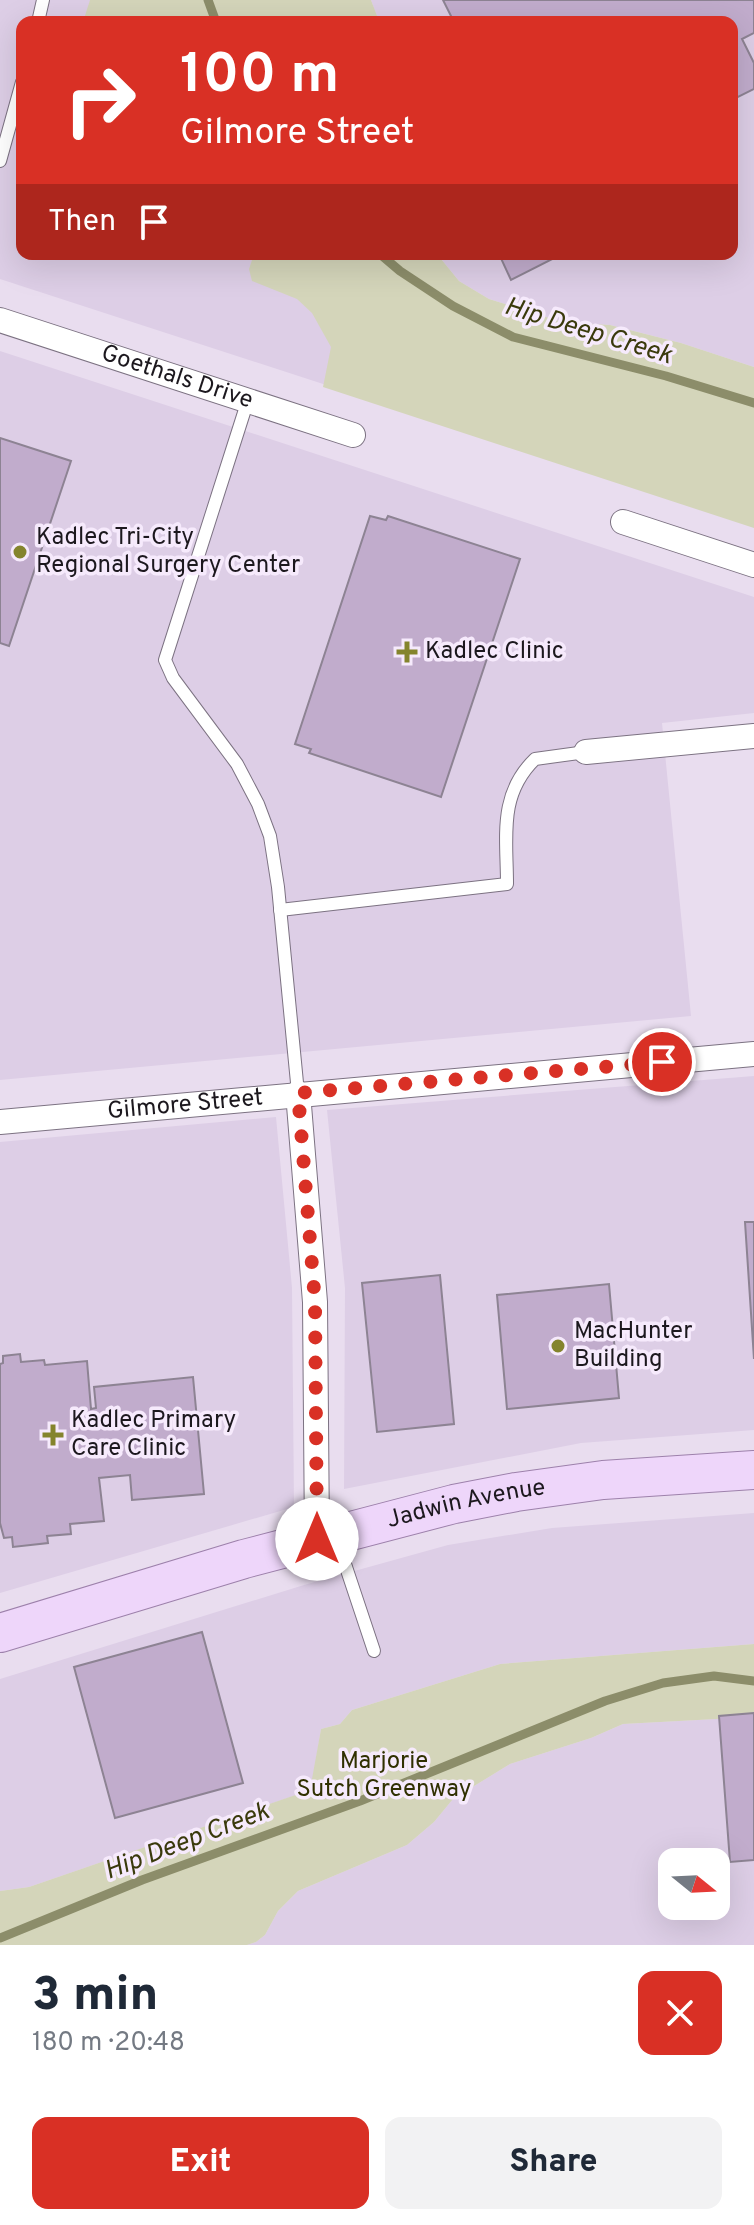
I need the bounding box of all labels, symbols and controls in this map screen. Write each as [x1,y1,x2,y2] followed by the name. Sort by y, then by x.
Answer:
[180,42,339,112] text: 100 m
[48,48,152,152] icon: right
[180,111,414,157] text: Gilmore Street
[132,200,176,244] icon: arrive
[48,204,116,241] text: Then
[500,291,677,373] water label: Hip Deep Creek
[97,339,257,416] street label: Goethals Drive
[36,523,300,581] place label: Kadlec Tri-City Regional Surgery Center
[11,543,29,561] marker: Kadlec Tri-City Regional Surgery Center
[425,637,564,667] place label: Kadlec Clinic
[396,641,418,663] marker: Kadlec Clinic
[628,1028,696,1096] pin
[640,1040,684,1084] icon: arrive
[106,1083,264,1127] street label: Gilmore Street
[574,1317,693,1375] place label: MacHunter Building
[549,1337,567,1355] marker: MacHunter Building
[71,1406,236,1464] place label: Kadlec Primary Care Clinic
[42,1424,64,1446] marker: Kadlec Primary Care Clinic
[384,1473,547,1536] street label: Jadwin Avenue
[275,1497,359,1581] position arrow
[296,1747,472,1805] park label: Marjorie Sutch Greenway
[100,1795,275,1889] water label: Hip Deep Creek
[658,1848,730,1920] north arrow
[658,1848,730,1920] map controls
[32,1967,158,2027] text: 3 min
[638,1971,722,2055] button: close
[32,2027,185,2060] text: 180 m · 20:48
[32,2117,369,2209] button: Exit
[385,2117,722,2209] button: Share

